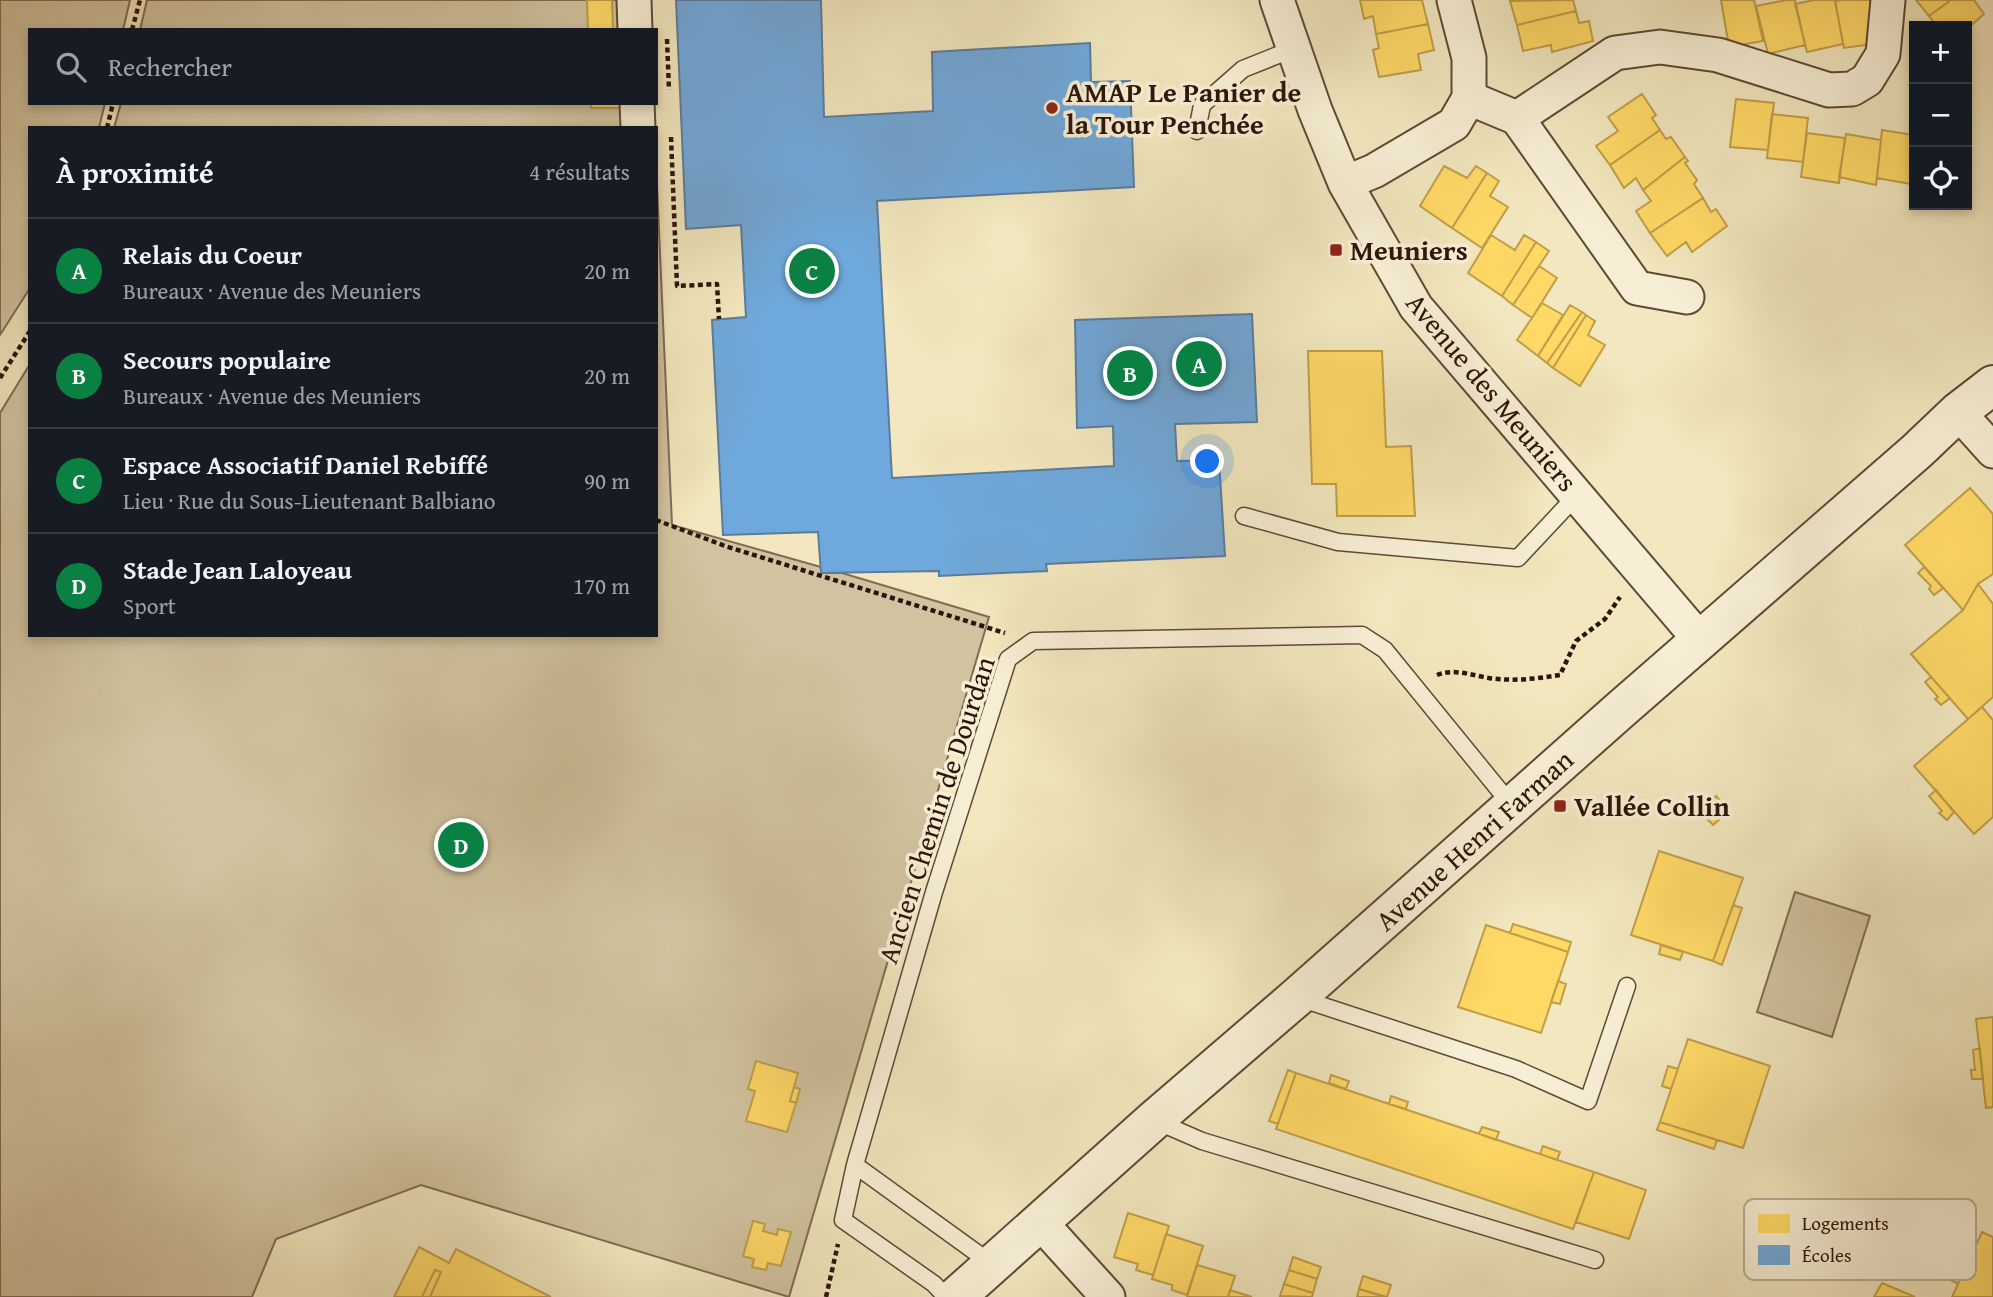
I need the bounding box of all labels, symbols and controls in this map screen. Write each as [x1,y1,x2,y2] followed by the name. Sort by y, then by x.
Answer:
[1909,21,1972,210] map controls
[1909,21,1972,84] button: +
[28,28,658,105] search box
[108,47,232,86] text: Rechercher
[52,48,90,86] icon: search
[1066,71,1301,144] place label: AMAP Le Panier de la Tour Penchée
[1909,84,1972,147] button: −
[1044,100,1060,116] marker: AMAP Le Panier de la Tour Penchée
[1909,147,1972,210] button: locate
[56,150,214,194] text: À proximité
[529,155,630,188] text: 4 résultats
[1350,229,1468,270] place label: Meuniers
[123,235,302,274] text: Relais du Coeur
[1328,242,1344,258] marker: Meuniers
[789,245,835,297] pin: C
[72,254,86,287] text: A
[584,254,630,287] text: 20 m
[123,274,421,307] text: Bureaux · Avenue des Meuniers
[1397,283,1588,500] street label: Avenue des Meuniers
[1176,338,1222,390] pin: A
[123,340,331,379] text: Secours populaire
[1107,347,1153,399] pin: B
[72,359,86,392] text: B
[584,359,630,392] text: 20 m
[123,379,421,412] text: Bureaux · Avenue des Meuniers
[1190,444,1224,478] your location
[123,445,488,484] text: Espace Associatif Daniel Rebiffé
[72,464,86,497] text: C
[584,464,630,497] text: 90 m
[123,484,496,517] text: Lieu · Rue du Sous-Lieutenant Balbiano
[123,550,352,589] text: Stade Jean Laloyeau
[72,569,86,602] text: D
[573,569,630,602] text: 170 m
[123,589,176,622] text: Sport
[866,651,1005,969] street label: Ancien Chemin de Dourdan
[1365,739,1582,940] street label: Avenue Henri Farman
[1574,785,1730,826] place label: Vallée Collin
[1552,798,1568,814] marker: Vallée Collin
[438,819,484,871] pin: D
[1744,1199,1976,1280] legend
[1802,1209,1889,1237] text: Logements
[1802,1241,1852,1269] text: Écoles

